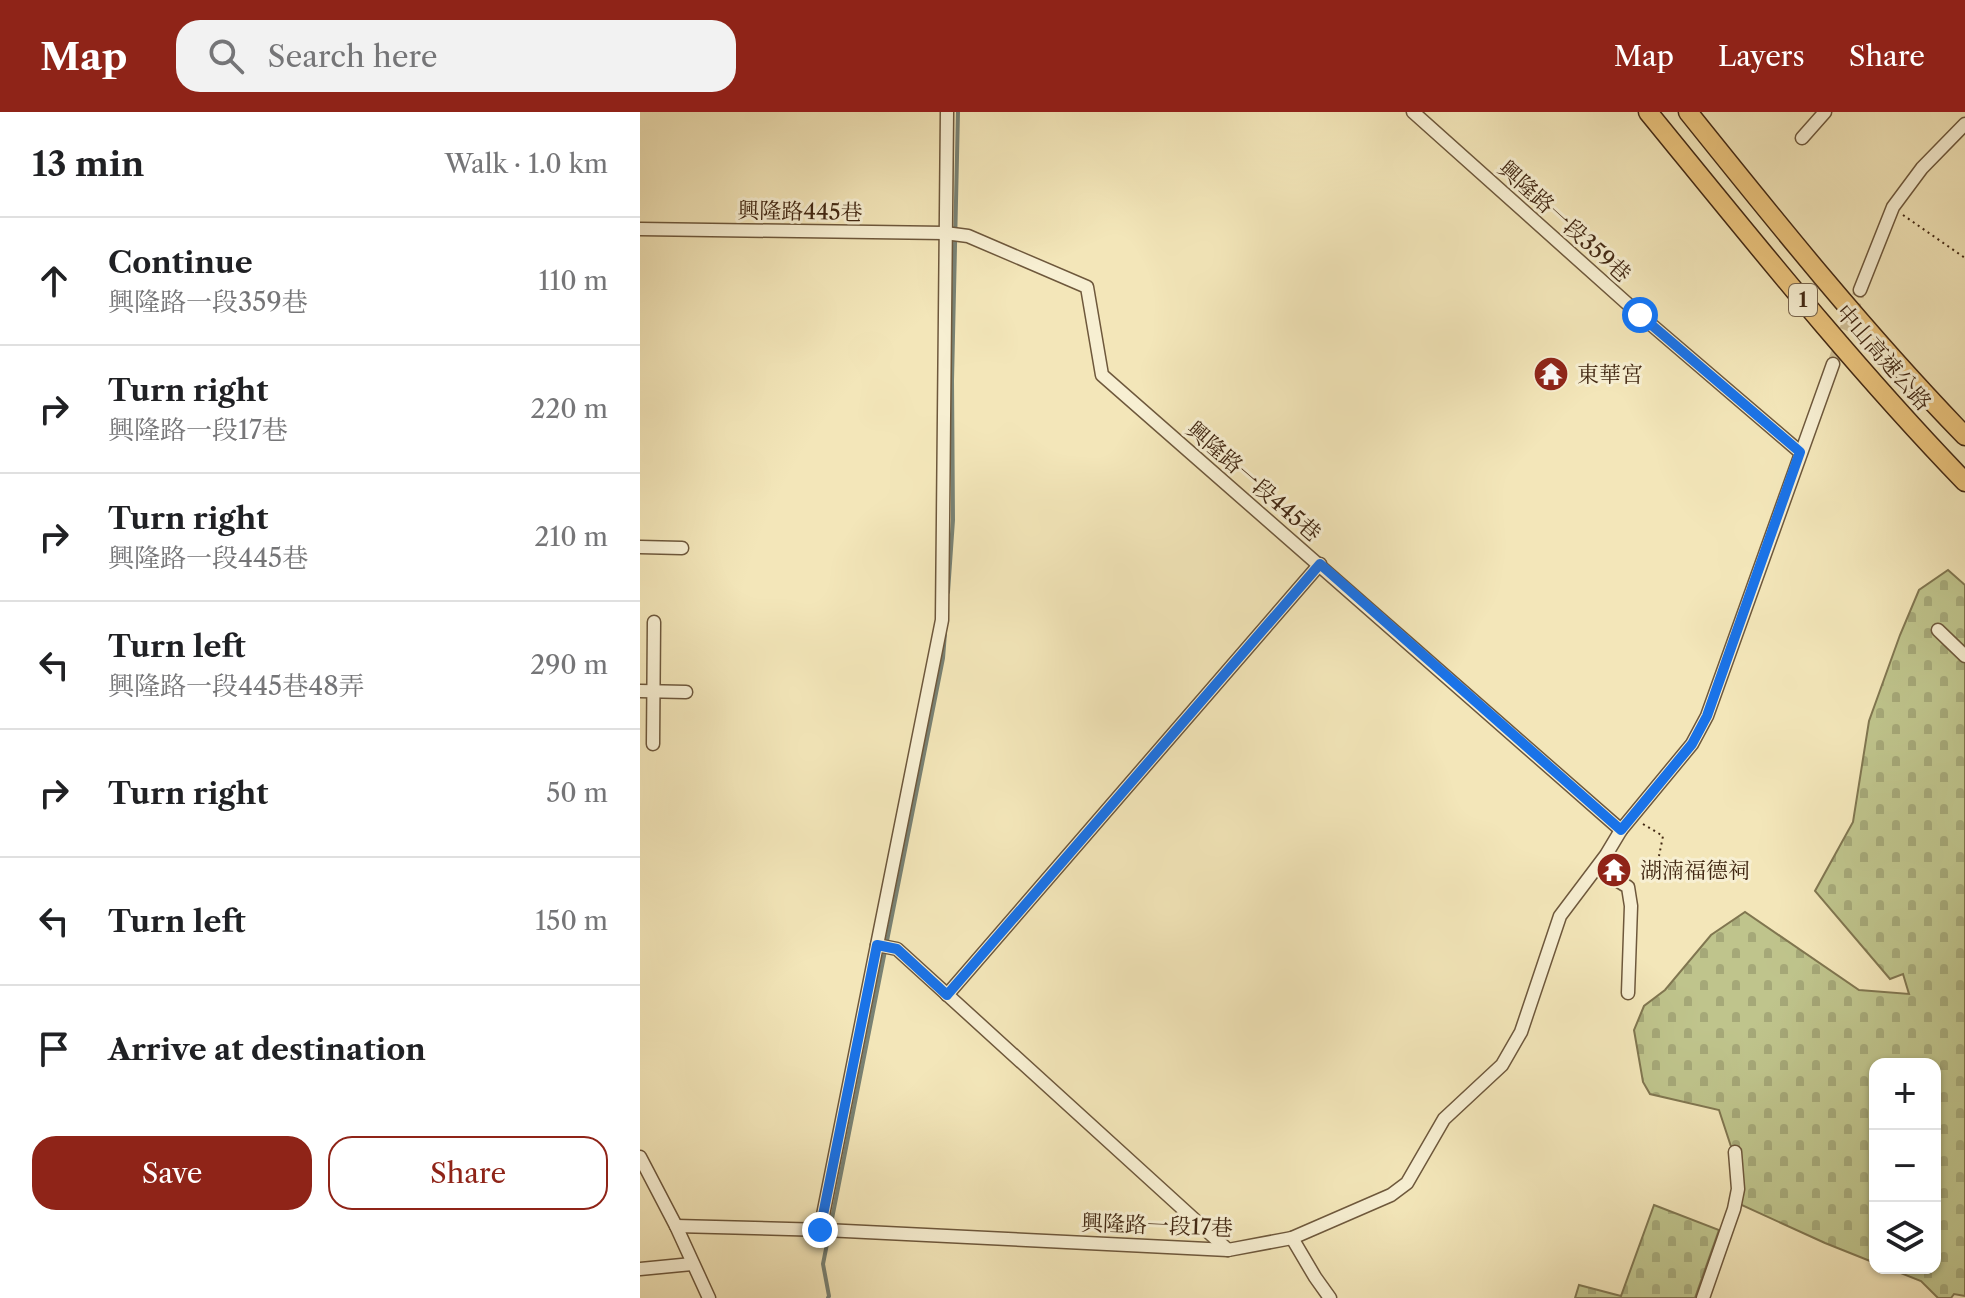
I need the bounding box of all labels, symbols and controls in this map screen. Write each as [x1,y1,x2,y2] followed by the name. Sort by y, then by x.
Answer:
[176,20,736,92] search box
[40,33,128,80] text: Map
[204,34,248,78] icon: search
[268,38,438,75] text: Search here
[1614,39,1674,73] text: Map
[1718,39,1805,73] text: Layers
[1849,39,1925,73] text: Share
[32,143,144,185] text: 13 min
[445,148,608,180] text: Walk · 1.0 km
[1493,155,1636,288] street label: 興隆路一段359巷
[737,197,863,226] street label: 興隆路445巷
[108,244,253,281] text: Continue
[32,259,76,303] icon: ahead
[539,265,608,297] text: 110 m
[1789,284,1817,316] road number: 1
[108,286,308,318] text: 興隆路一段359巷
[1622,297,1658,333] route start
[1830,299,1937,416] street label: 中山高速公路
[1532,355,1570,393] temple icon: 東華宮
[1577,361,1643,388] place label: 東華宮
[108,372,268,409] text: Turn right
[32,387,76,431] icon: right
[530,393,608,425] text: 220 m
[108,414,288,446] text: 興隆路一段17巷
[1181,416,1326,547] street label: 興隆路一段445巷
[108,500,268,537] text: Turn right
[32,515,76,559] icon: right
[535,521,608,553] text: 210 m
[108,542,308,574] text: 興隆路一段445巷
[108,628,245,665] text: Turn left
[32,643,76,687] icon: left
[530,649,608,681] text: 290 m
[108,670,365,702] text: 興隆路一段445巷48弄
[32,771,76,815] icon: right
[108,775,268,812] text: Turn right
[546,777,608,809] text: 50 m
[1595,851,1633,889] temple icon: 湖湳福德祠
[1640,857,1750,884] place label: 湖湳福德祠
[32,899,76,943] icon: left
[108,903,245,940] text: Turn left
[535,905,608,937] text: 150 m
[32,1027,76,1071] icon: arrive
[108,1031,426,1068] text: Arrive at destination
[1869,1058,1941,1274] map controls
[1869,1058,1941,1130] button: +
[1869,1130,1941,1202] button: −
[32,1136,312,1210] button: Save
[328,1136,608,1210] button: Share
[1869,1202,1941,1274] button: layers
[1081,1209,1233,1242] street label: 興隆路一段17巷
[802,1212,838,1248] route end

